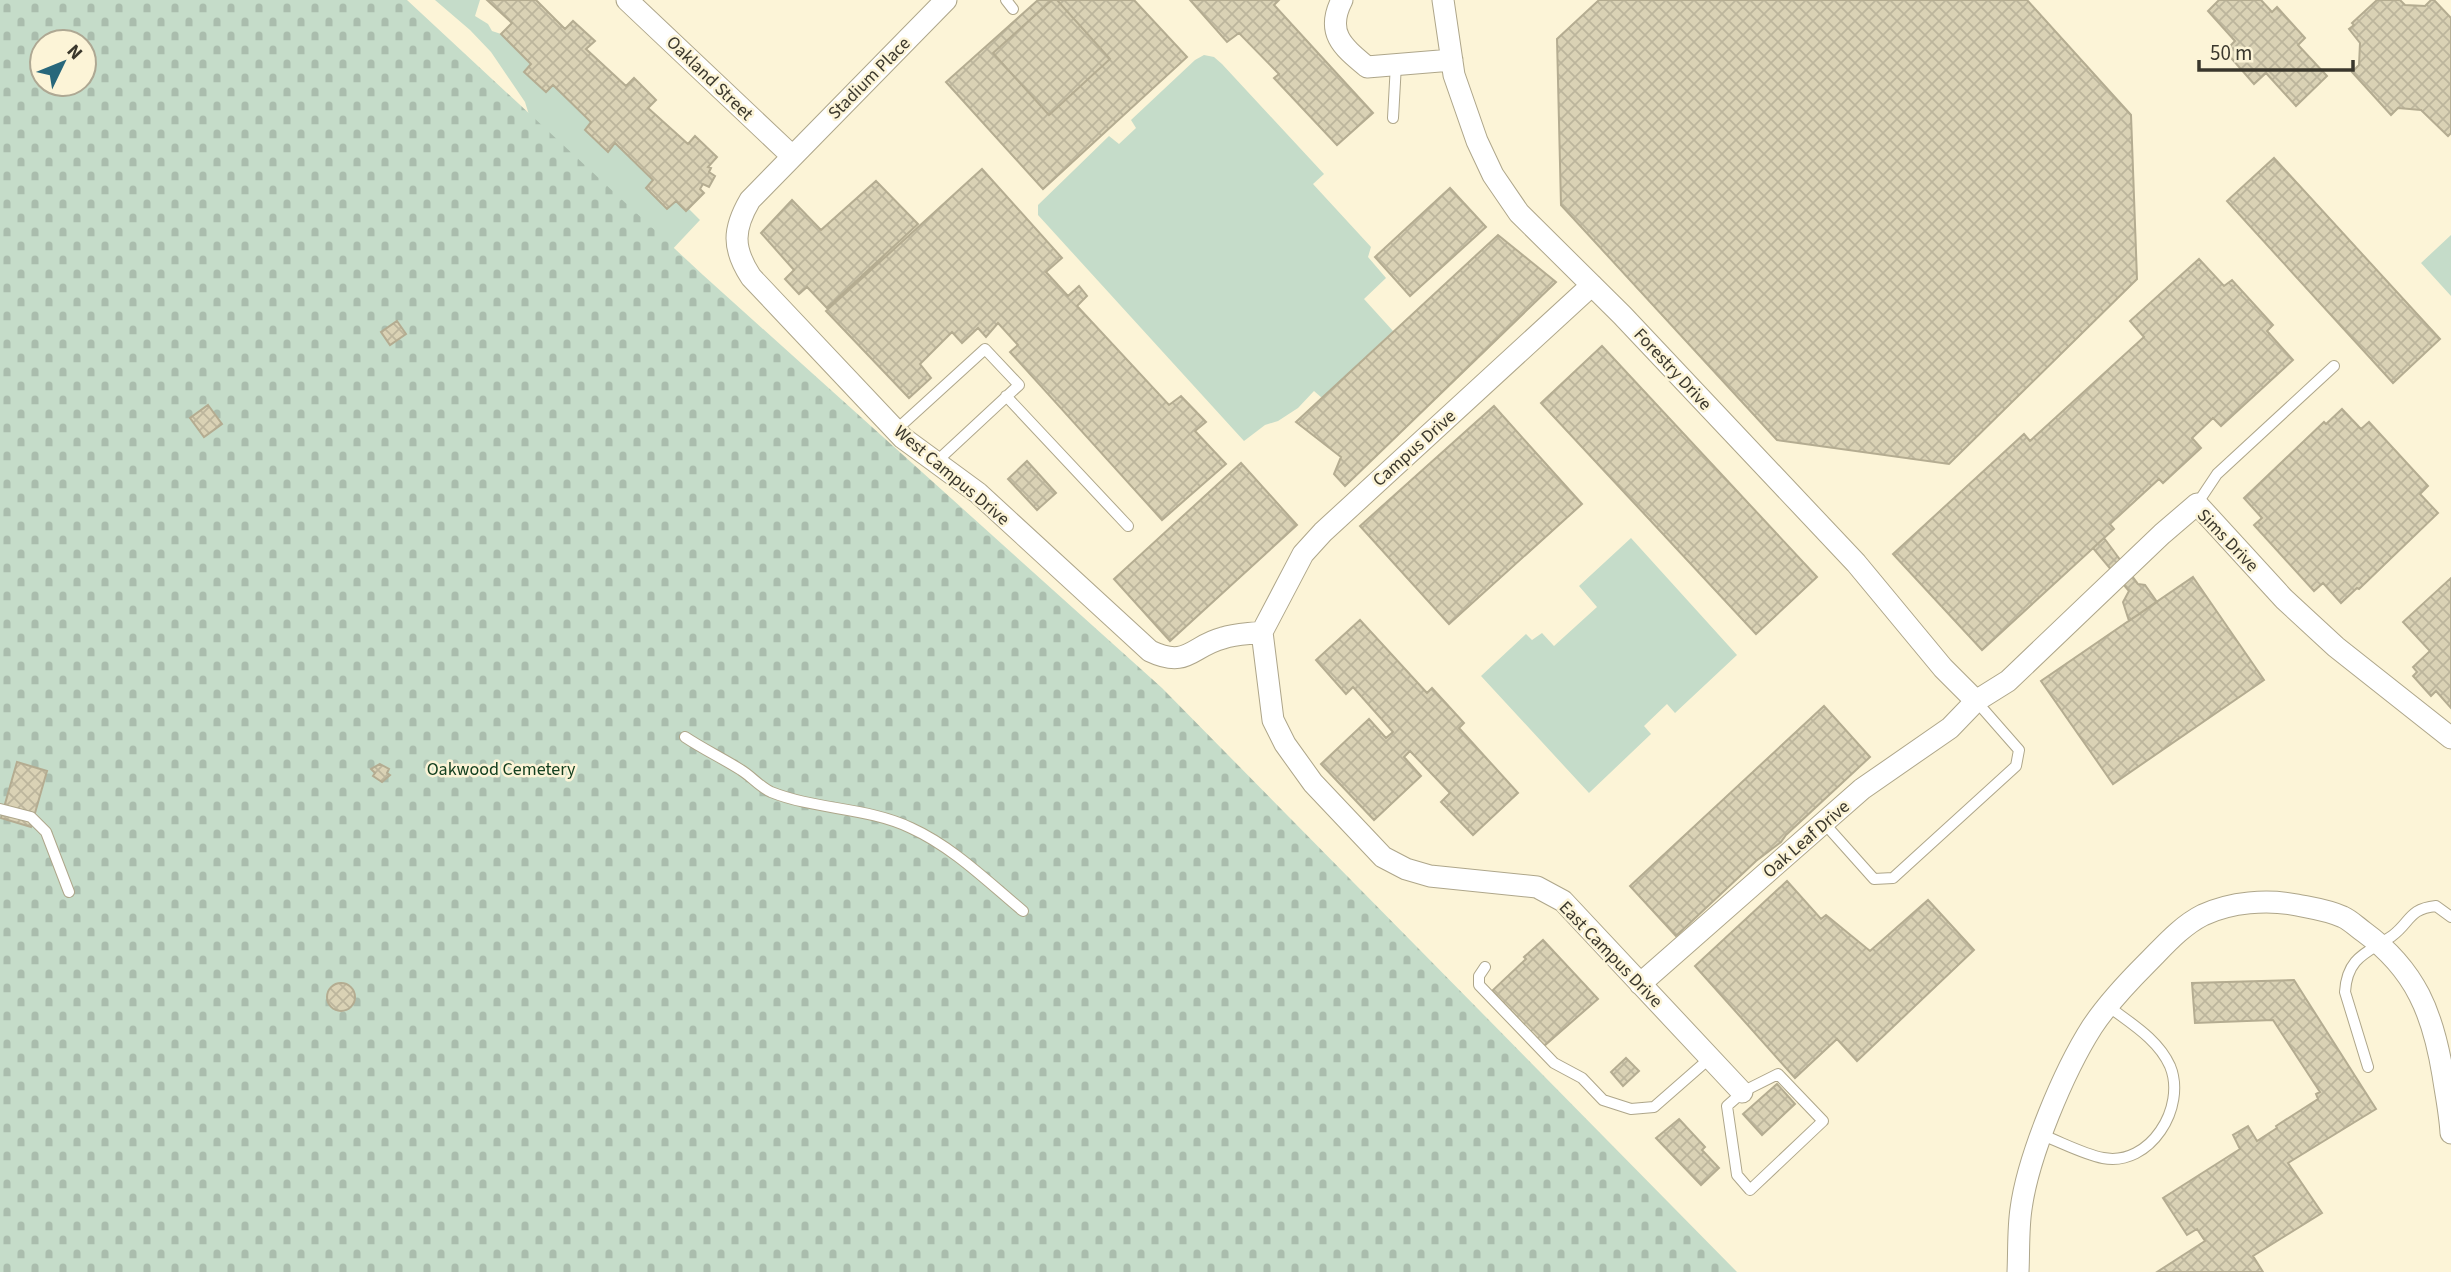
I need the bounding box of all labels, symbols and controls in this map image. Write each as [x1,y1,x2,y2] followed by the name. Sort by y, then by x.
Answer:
[28,28,98,98] north arrow
[2199,28,2353,72] scale bar
[661,30,759,126] street label: Oakland Street
[823,32,916,125] street label: Stadium Place
[2210,38,2252,68] text: 50 m
[60,39,89,66] text: N
[1628,323,1717,416] street label: Forestry Drive
[1367,404,1461,493] street label: Campus Drive
[888,419,1015,531] street label: West Campus Drive
[2191,503,2264,578] street label: Sims Drive
[427,757,576,782] park label: Oakwood Cemetery
[1757,795,1855,884] street label: Oak Leaf Drive
[1553,895,1668,1013] street label: East Campus Drive

